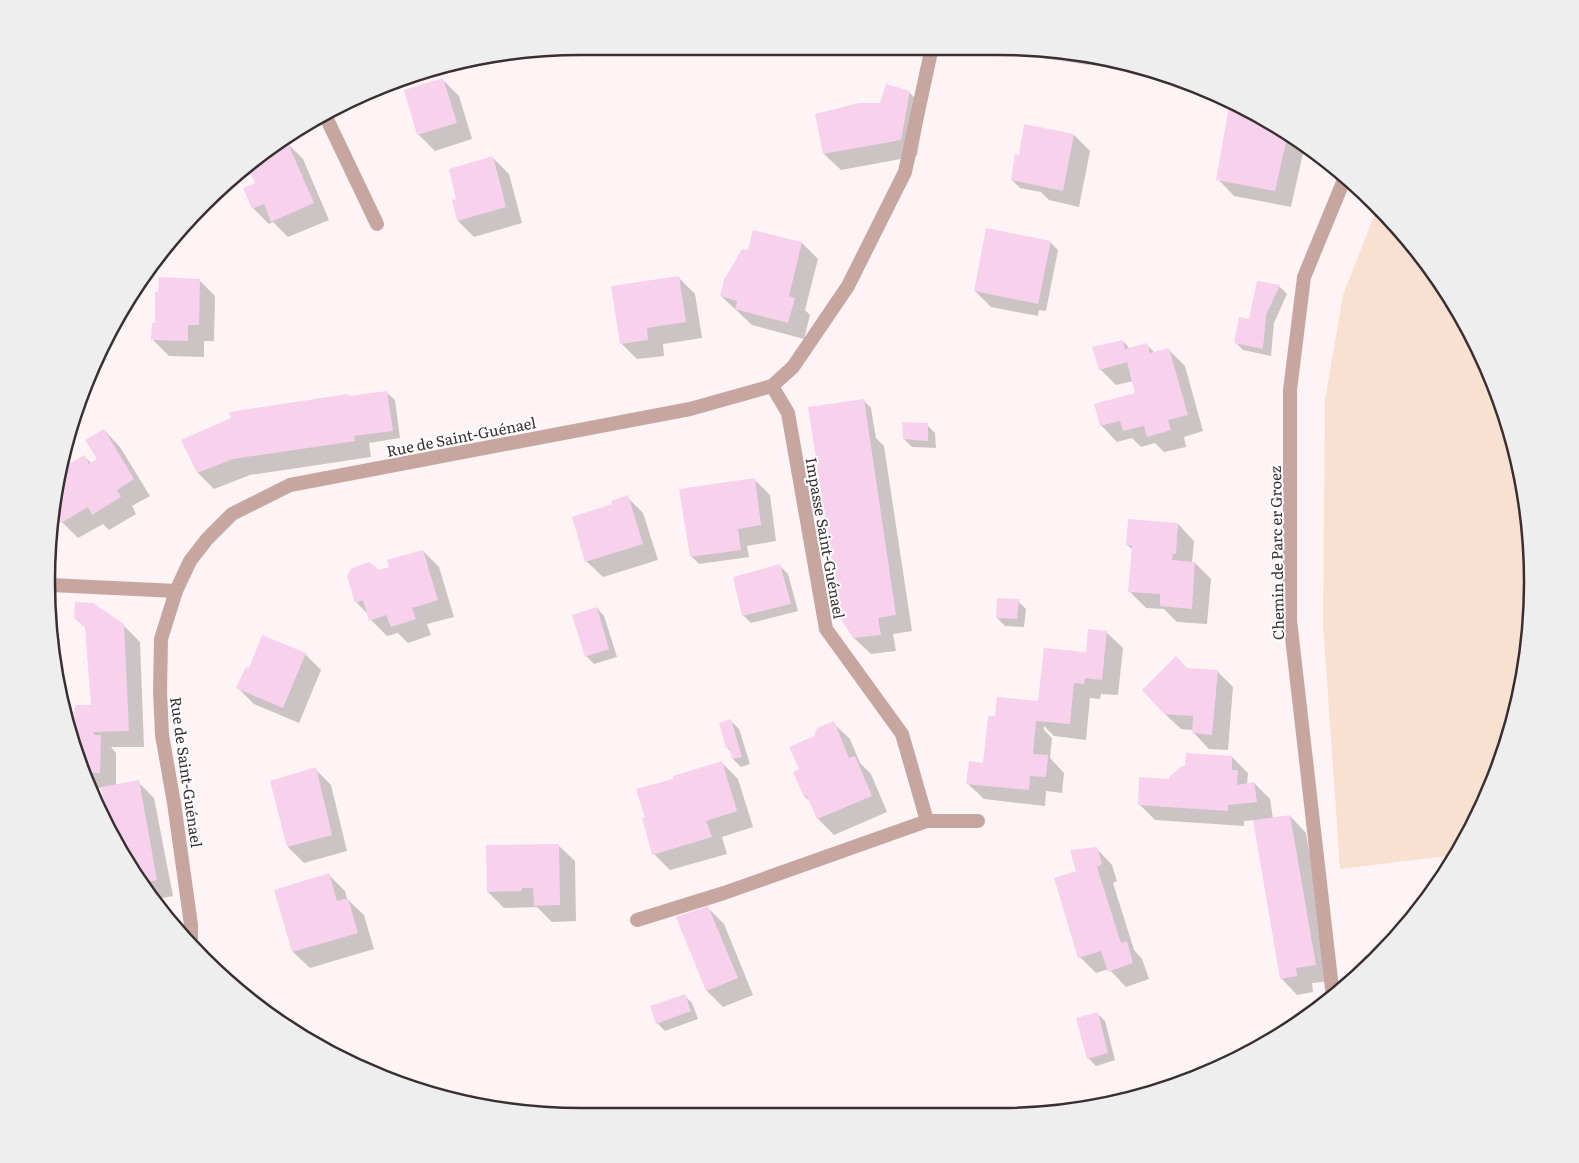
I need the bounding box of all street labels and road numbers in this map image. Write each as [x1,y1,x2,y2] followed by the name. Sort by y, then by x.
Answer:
[384,410,538,462] street label: Rue de Saint-Guénael
[800,455,852,621] street label: Impasse Saint-Guénael
[1263,466,1289,640] street label: Chemin de Parc er Groez
[165,695,209,849] street label: Rue de Saint-Guénael

